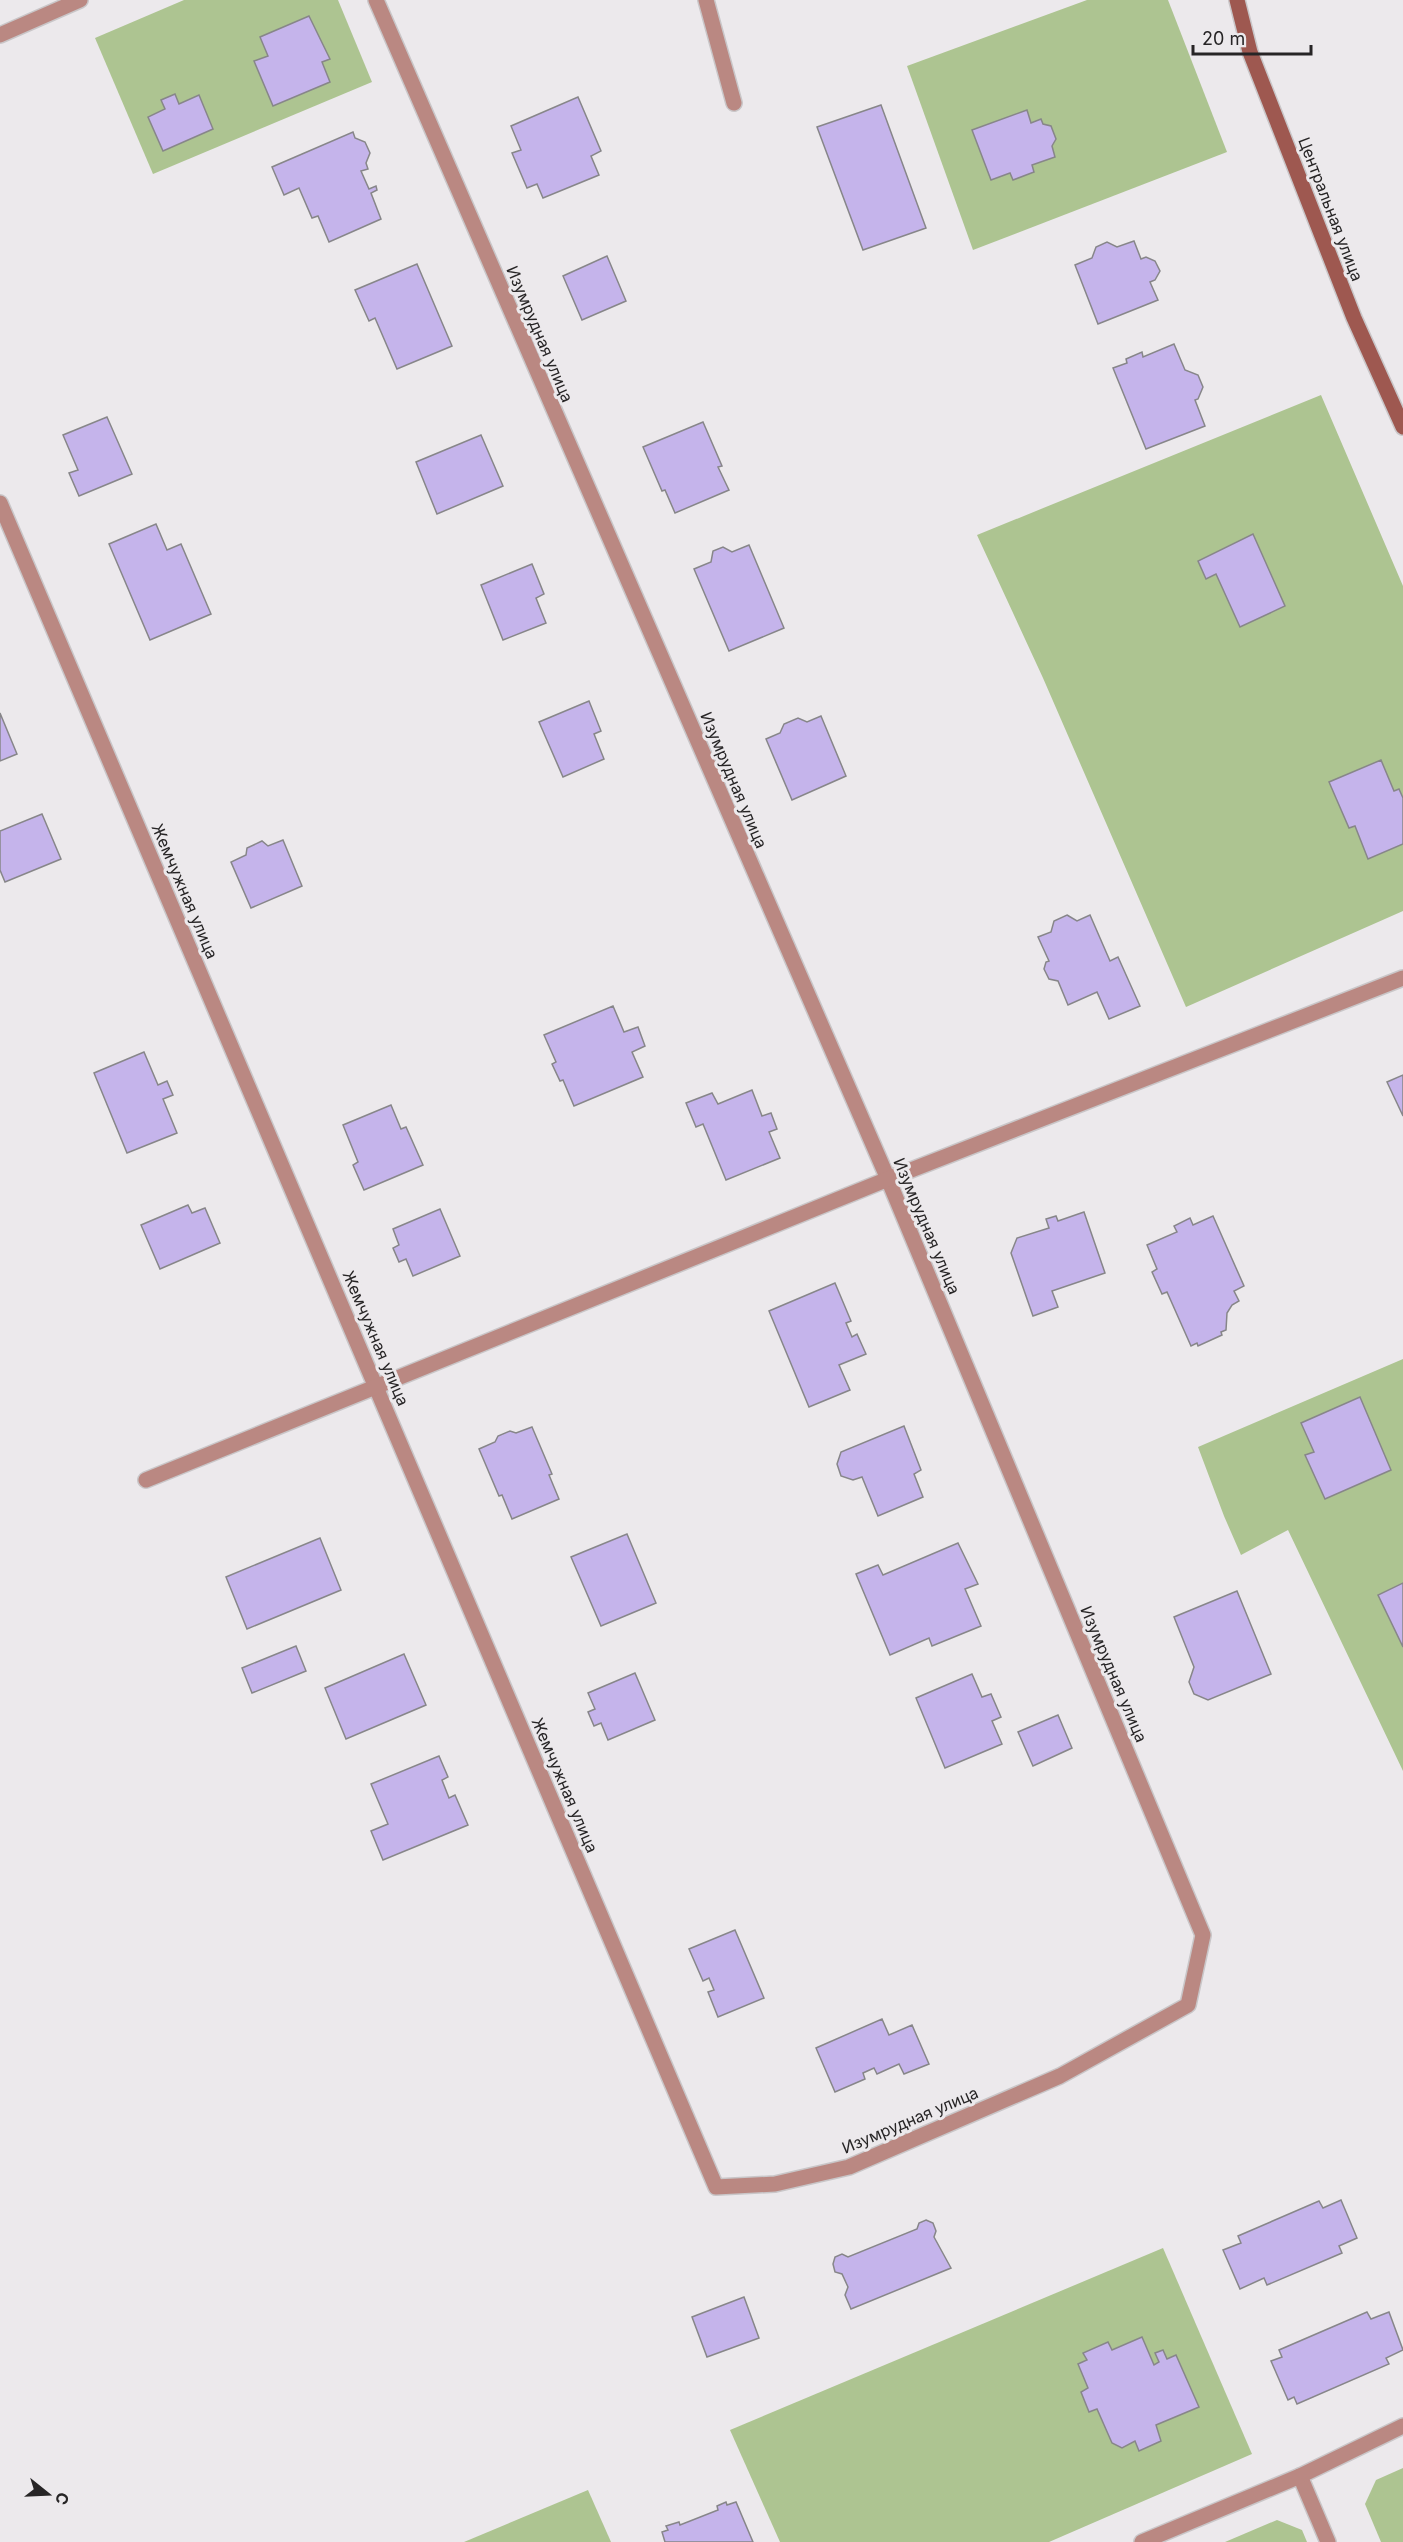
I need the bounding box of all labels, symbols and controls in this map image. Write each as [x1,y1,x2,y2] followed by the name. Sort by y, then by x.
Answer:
[1193,18,1312,56] scale bar
[1202,28,1245,49] text: 20 m
[1294,134,1368,284] street label: Центральная улица
[502,263,578,405] street label: Изумрудная улица
[696,709,772,851] street label: Изумрудная улица
[148,820,222,962] street label: Жемчужная улица
[889,1155,965,1297] street label: Изумрудная улица
[339,1267,413,1409] street label: Жемчужная улица
[1076,1603,1152,1745] street label: Изумрудная улица
[528,1714,602,1856] street label: Жемчужная улица
[839,2082,981,2158] street label: Изумрудная улица
[18,2464,78,2524] north arrow
[51,2490,74,2508] text: С

